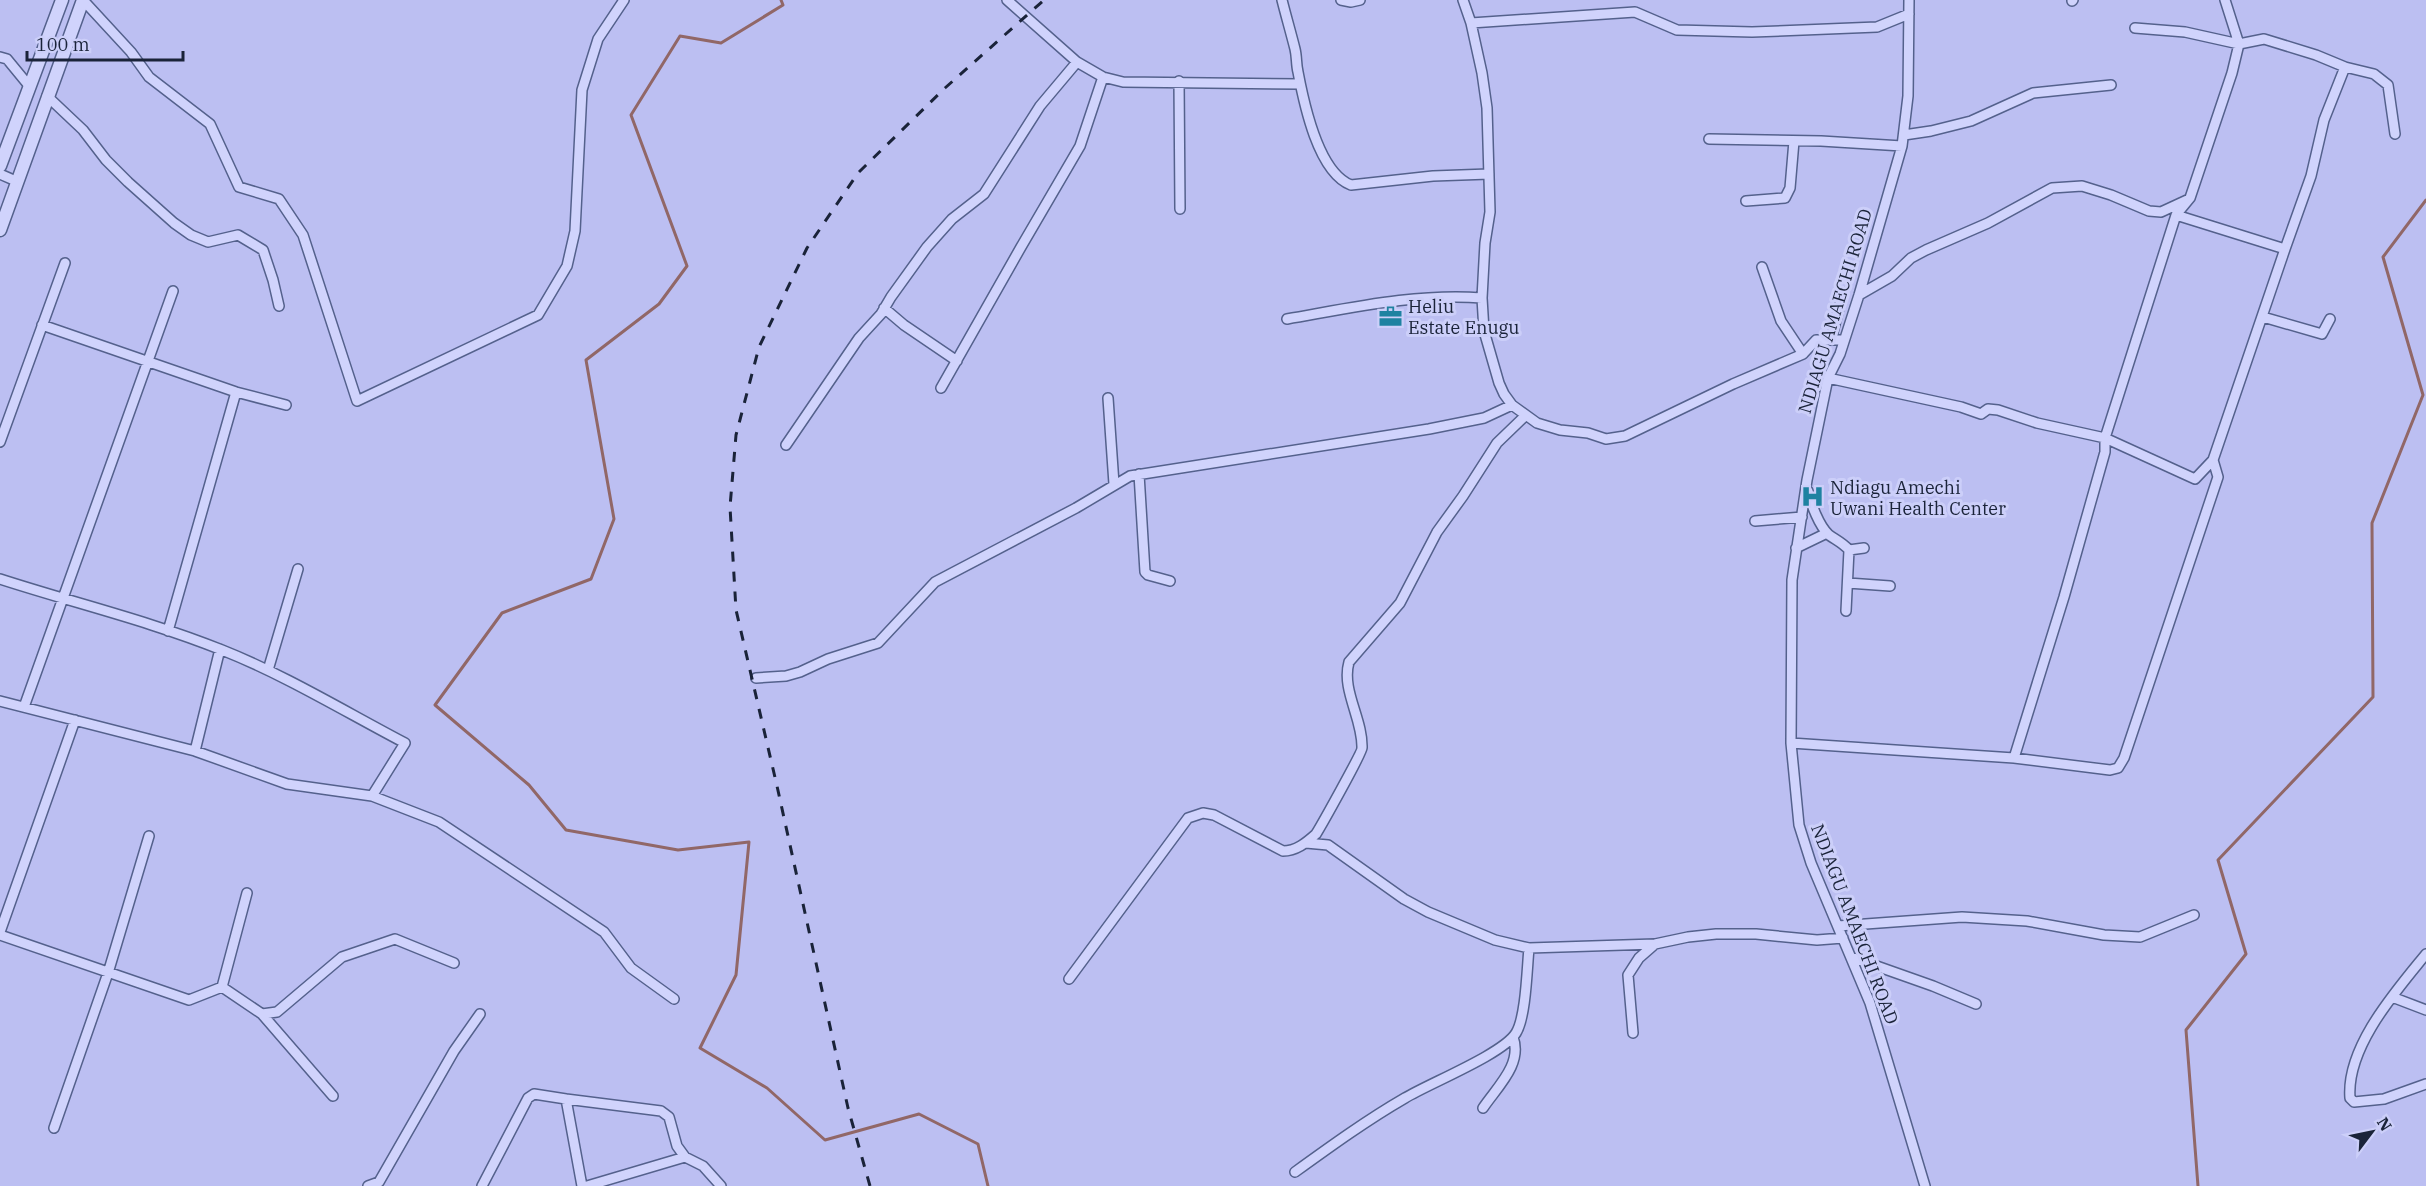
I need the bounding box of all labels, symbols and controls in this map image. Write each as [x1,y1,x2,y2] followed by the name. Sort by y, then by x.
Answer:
[27,24,183,62] scale bar
[36,33,90,56] text: 100 m
[1793,206,1877,416] street label: NDIAGU AMAECHI ROAD
[1408,295,1520,339] place label: Heliu Estate Enugu
[1377,303,1403,329] office icon: Heliu Estate Enugu
[1830,476,2006,520] place label: Ndiagu Amechi Uwani Health Center
[1799,484,1825,510] hospital icon: Ndiagu Amechi Uwani Health Center
[1806,821,1904,1027] street label: NDIAGU AMAECHI ROAD
[2342,1102,2402,1162] north arrow
[2373,1113,2397,1135] text: N

